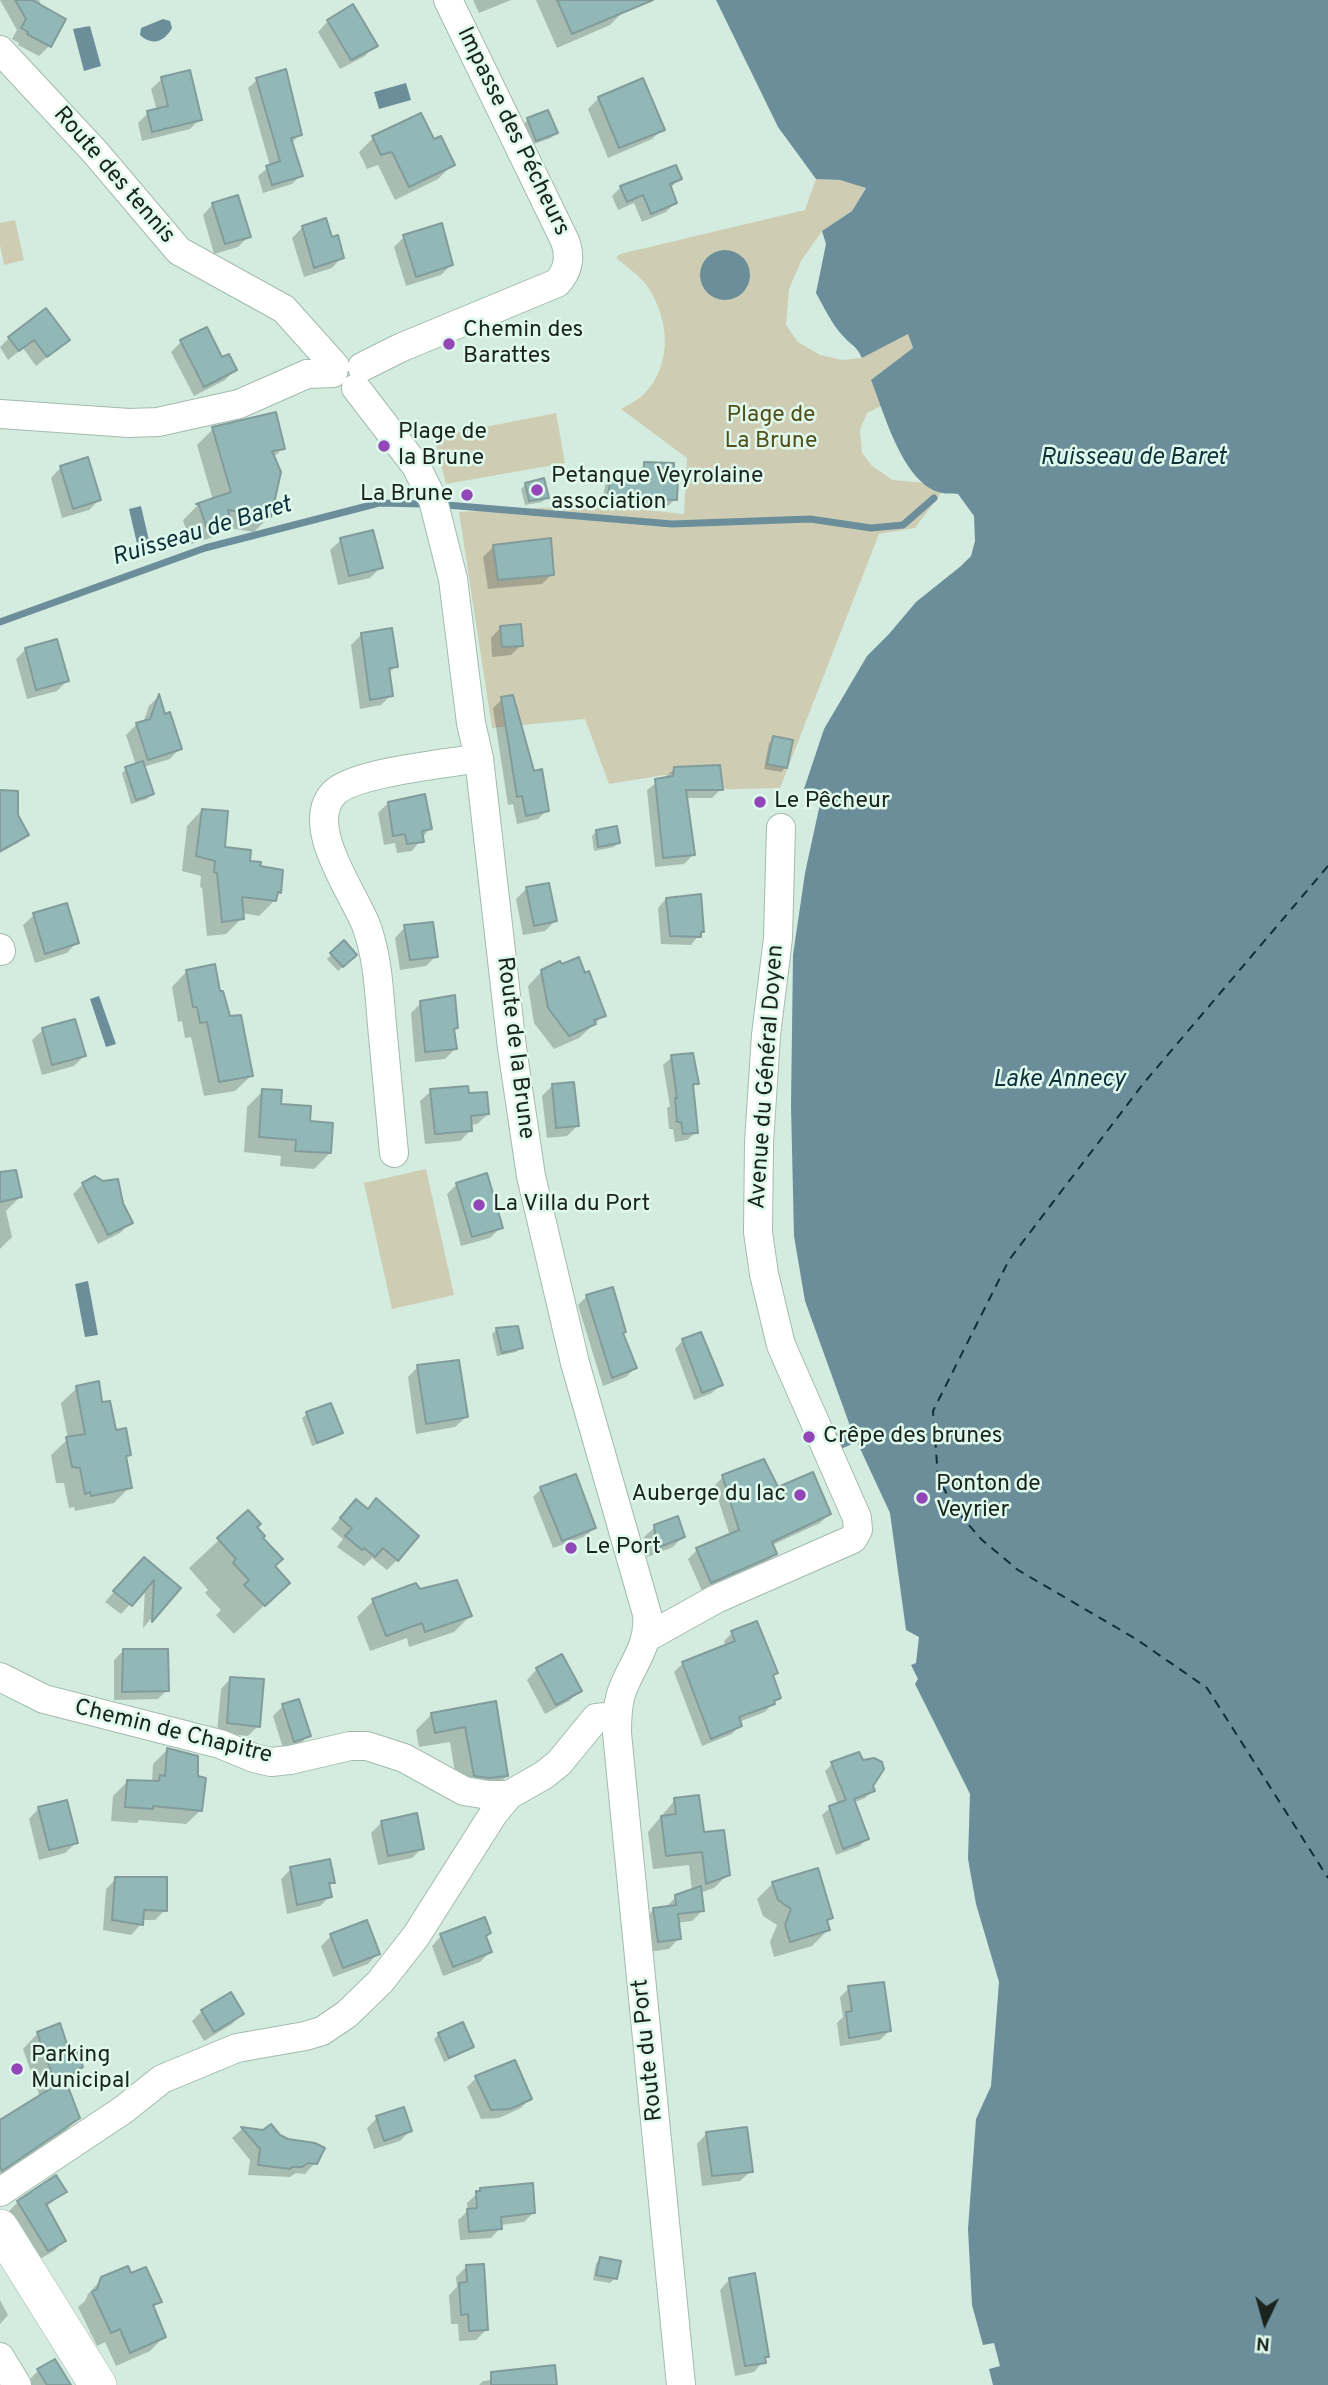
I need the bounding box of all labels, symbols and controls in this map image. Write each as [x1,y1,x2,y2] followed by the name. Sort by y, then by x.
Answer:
[449,23,575,241] street label: Impasse des Pécheurs
[46,102,180,250] street label: Route des tennis
[463,317,583,371] place label: Chemin des Barattes
[441,336,457,352] marker: Chemin des Barattes
[725,402,817,456] park label: Plage de La Brune
[398,419,487,473] place label: Plage de la Brune
[376,438,392,454] marker: Plage de la Brune
[1040,445,1226,473] water label: Ruisseau de Baret
[551,463,763,517] place label: Petanque Veyrolaine association
[360,481,453,509] place label: La Brune
[529,482,545,498] marker: Petanque Veyrolaine association
[459,487,475,503] marker: La Brune
[109,492,295,574] water label: Ruisseau de Baret
[774,788,890,816] place label: Le Pêcheur
[752,794,768,810] marker: Le Pêcheur
[745,944,791,1210] street label: Avenue du Général Doyen
[489,955,539,1141] street label: Route de la Brune
[993,1067,1125,1095] water label: Lake Annecy
[493,1191,650,1219] place label: La Villa du Port
[471,1197,487,1213] marker: La Villa du Port
[823,1423,1002,1451] place label: Crêpe des brunes
[801,1429,817,1445] marker: Crêpe des brunes
[936,1471,1041,1525] place label: Ponton de Veyrier
[631,1481,786,1509] place label: Auberge du lac
[792,1487,808,1503] marker: Auberge du lac
[914,1490,930,1506] marker: Ponton de Veyrier
[585,1534,661,1562] place label: Le Port
[563,1540,579,1556] marker: Le Port
[71,1695,275,1771] street label: Chemin de Chapitre
[628,1977,670,2123] street label: Route du Port
[31,2042,130,2096] place label: Parking Municipal
[9,2061,25,2077] marker: Parking Municipal
[1230,2287,1300,2357] north arrow
[1255,2330,1271,2355] text: N

